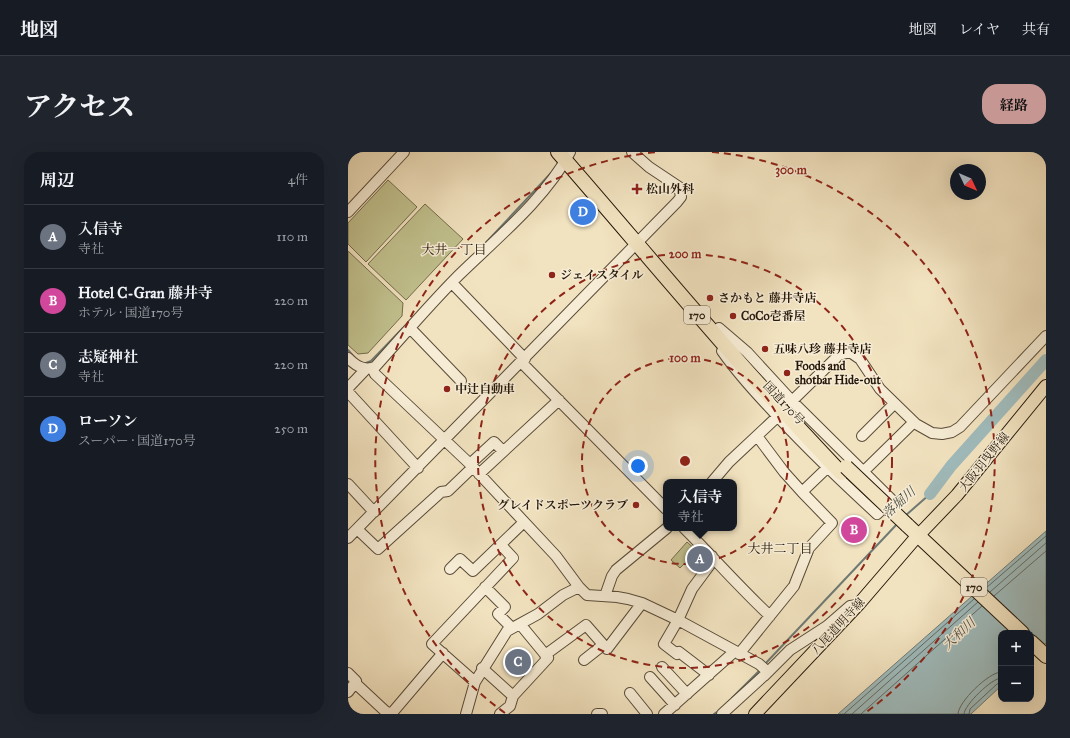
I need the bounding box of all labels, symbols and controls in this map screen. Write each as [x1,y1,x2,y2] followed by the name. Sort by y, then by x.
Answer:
[20,18,58,41] text: 地図
[909,21,937,38] text: 地図
[959,21,1000,38] text: レイヤ
[1022,21,1050,38] text: 共有
[982,84,1046,124] button: 経路
[24,89,135,124] text: アクセス
[775,163,808,178] text: 300 m
[950,164,986,200] north arrow
[40,170,74,191] text: 周辺
[288,172,308,188] text: 4件
[646,182,695,196] place label: 松山外科
[631,183,643,195] marker: 松山外科
[570,197,596,227] pin: D
[78,220,123,238] text: 入信寺
[49,229,57,245] text: A
[276,229,308,245] text: 110 m
[78,241,104,257] text: 寺社
[421,242,487,258] district label: 大井一丁目
[669,247,702,261] text: 200 m
[560,268,643,282] place label: ジェイスタイル
[547,270,557,280] marker: ジェイスタイル
[78,284,213,302] text: Hotel C-Gran 藤井寺
[718,291,817,305] place label: さかもと 藤井寺店
[49,293,57,309] text: B
[274,293,308,309] text: 220 m
[705,293,715,303] marker: さかもと 藤井寺店
[78,305,183,321] text: ホテル · 国道170号
[684,306,710,324] road number: 170
[741,309,806,323] place label: CoCo壱番屋
[728,311,738,321] marker: CoCo壱番屋
[773,342,872,356] place label: 五味八珍 藤井寺店
[760,344,770,354] marker: 五味八珍 藤井寺店
[78,348,138,366] text: 志疑神社
[669,351,702,365] text: 100 m
[49,357,57,373] text: C
[274,357,308,373] text: 220 m
[795,359,881,387] place label: Foods and shotbar Hide-out
[782,368,792,378] marker: Foods and shotbar Hide-out
[78,369,104,385] text: 寺社
[760,378,808,428] street label: 国道170号
[455,382,515,396] place label: 中辻自動車
[442,384,452,394] marker: 中辻自動車
[78,412,137,430] text: ローソン
[48,421,58,437] text: D
[274,421,308,437] text: 250 m
[956,430,1012,494] street label: 大阪羽曳野線
[78,433,196,449] text: スーパー · 国道170号
[678,454,692,468] centre of rings
[628,456,648,476] your location
[663,479,737,531] popup
[879,483,920,522] water label: 落堀川
[677,488,723,506] text: 入信寺
[497,498,628,512] place label: グレイドスポーツクラブ
[631,500,641,510] marker: グレイドスポーツクラブ
[677,509,704,525] text: 寺社
[841,515,867,545] pin: B
[747,541,813,557] district label: 大井二丁目
[687,544,713,574] pin: A
[961,578,987,596] road number: 170
[808,595,868,657] street label: 八尾道明寺線
[939,613,980,653] water label: 大和川
[998,630,1034,702] map controls
[998,630,1034,666] button: +
[505,647,531,677] pin: C
[998,666,1034,702] button: −

